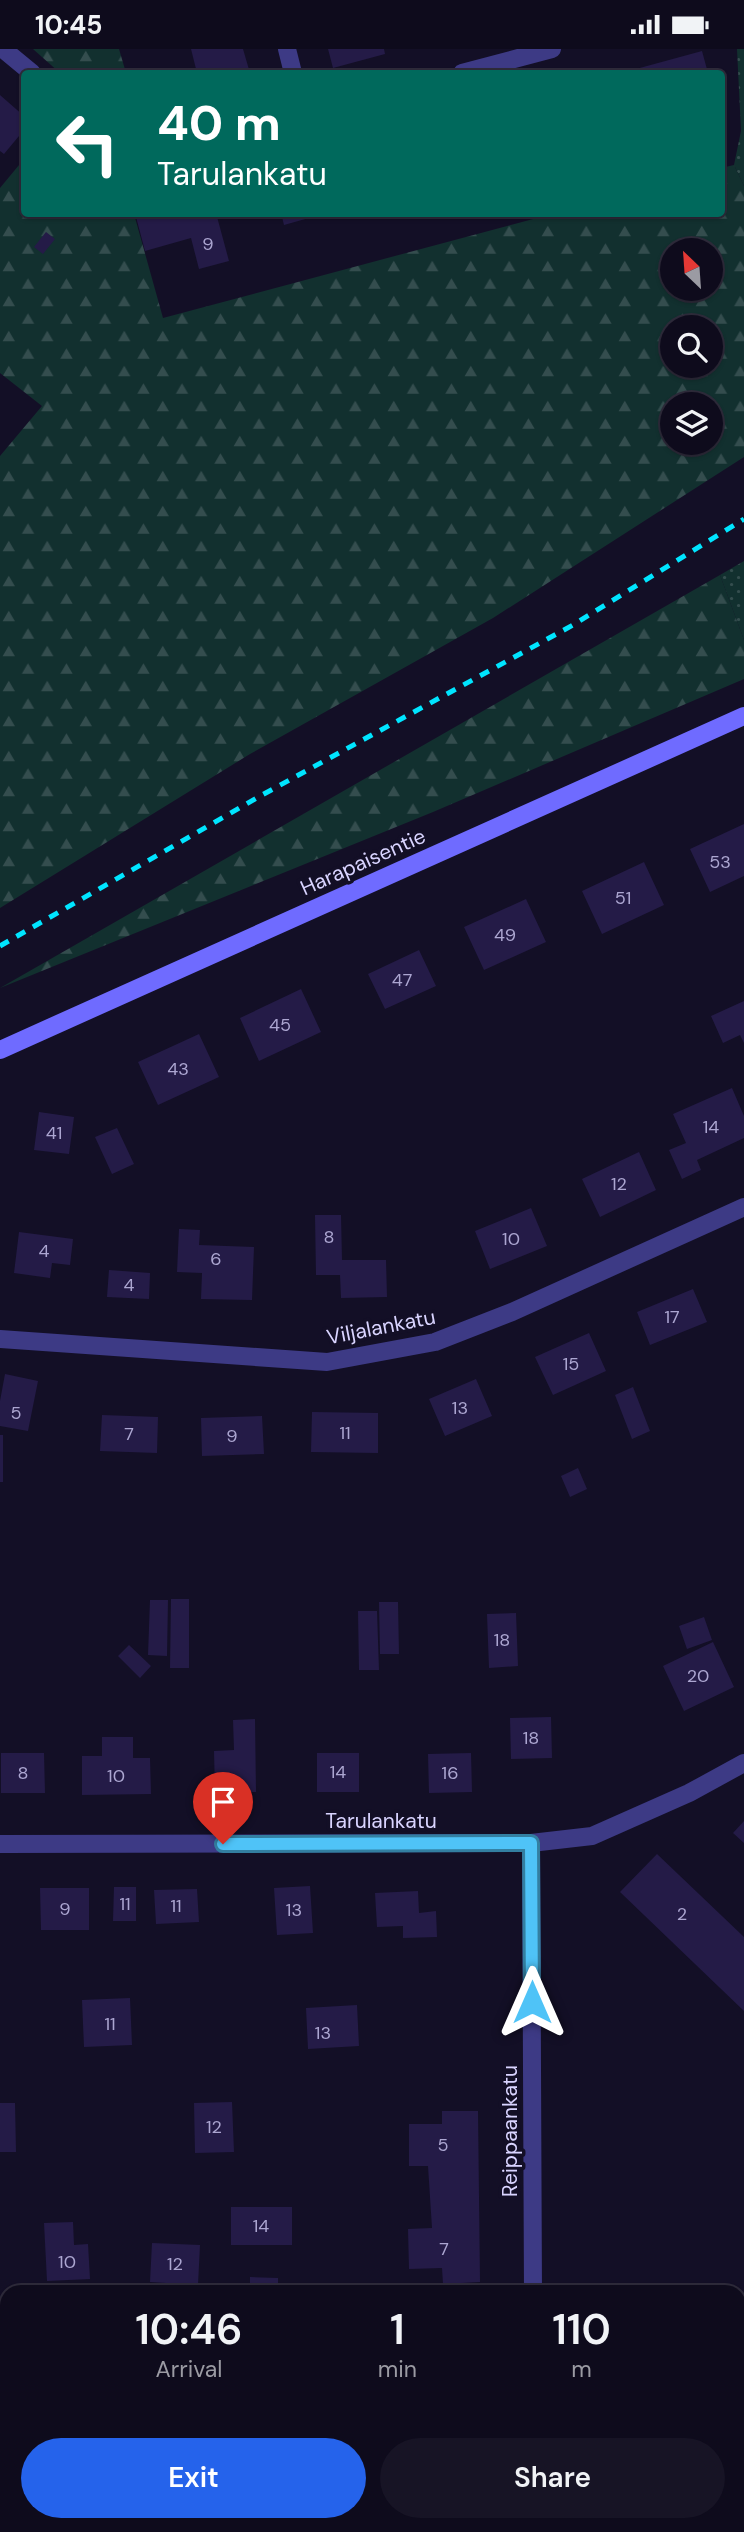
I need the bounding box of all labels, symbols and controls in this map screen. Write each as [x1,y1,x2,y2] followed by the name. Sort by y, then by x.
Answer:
[35,8,102,42] text: 10:45
[157,91,281,155] text: 40 m
[42,98,133,189] icon: left
[157,153,327,195] text: Tarulankatu
[202,232,214,256] house number: 9
[660,238,723,301] north arrow
[660,238,723,455] map controls
[660,315,723,378] button: search
[660,392,723,455] button: layers
[296,822,430,902] street label: Harapaisentie
[709,850,731,874] house number: 53
[615,886,631,910] house number: 51
[494,923,516,947] house number: 49
[392,968,412,992] house number: 47
[269,1013,291,1037] house number: 45
[167,1057,189,1081] house number: 43
[703,1115,719,1139] house number: 14
[46,1121,62,1145] house number: 41
[611,1172,627,1196] house number: 12
[324,1225,334,1249] house number: 8
[502,1227,520,1251] house number: 10
[39,1239,50,1263] house number: 4
[210,1247,222,1271] house number: 6
[124,1273,135,1297] house number: 4
[324,1303,438,1351] street label: Viljalankatu
[664,1305,680,1329] house number: 17
[563,1352,579,1376] house number: 15
[452,1396,468,1420] house number: 13
[11,1401,21,1425] house number: 5
[339,1421,351,1445] house number: 11
[124,1422,134,1446] house number: 7
[226,1424,238,1448] house number: 9
[494,1628,510,1652] house number: 18
[687,1664,709,1688] house number: 20
[523,1726,539,1750] house number: 18
[330,1760,346,1784] house number: 14
[18,1761,28,1785] house number: 8
[442,1761,458,1785] house number: 16
[107,1764,125,1788] house number: 10
[193,1772,253,1844] pin
[204,1783,242,1821] icon: arrive
[325,1807,437,1835] street label: Tarulankatu
[119,1892,131,1916] house number: 11
[170,1894,182,1918] house number: 11
[59,1897,71,1921] house number: 9
[286,1898,302,1922] house number: 13
[677,1902,687,1926] house number: 2
[495,1965,569,2039] position arrow
[104,2012,116,2036] house number: 11
[315,2021,331,2045] house number: 13
[496,2065,524,2197] street label: Reippaankatu
[206,2115,222,2139] house number: 12
[438,2133,448,2157] house number: 5
[253,2214,269,2238] house number: 14
[439,2237,449,2261] house number: 7
[58,2250,76,2274] house number: 10
[167,2252,183,2276] house number: 12
[135,2302,243,2357] text: 10:46
[390,2302,405,2357] text: 1
[552,2302,611,2357] text: 110
[155,2354,222,2384] text: Arrival
[378,2354,417,2384] text: min
[571,2354,592,2384] text: m
[21,2438,366,2518] button: Exit
[380,2438,725,2518] button: Share

